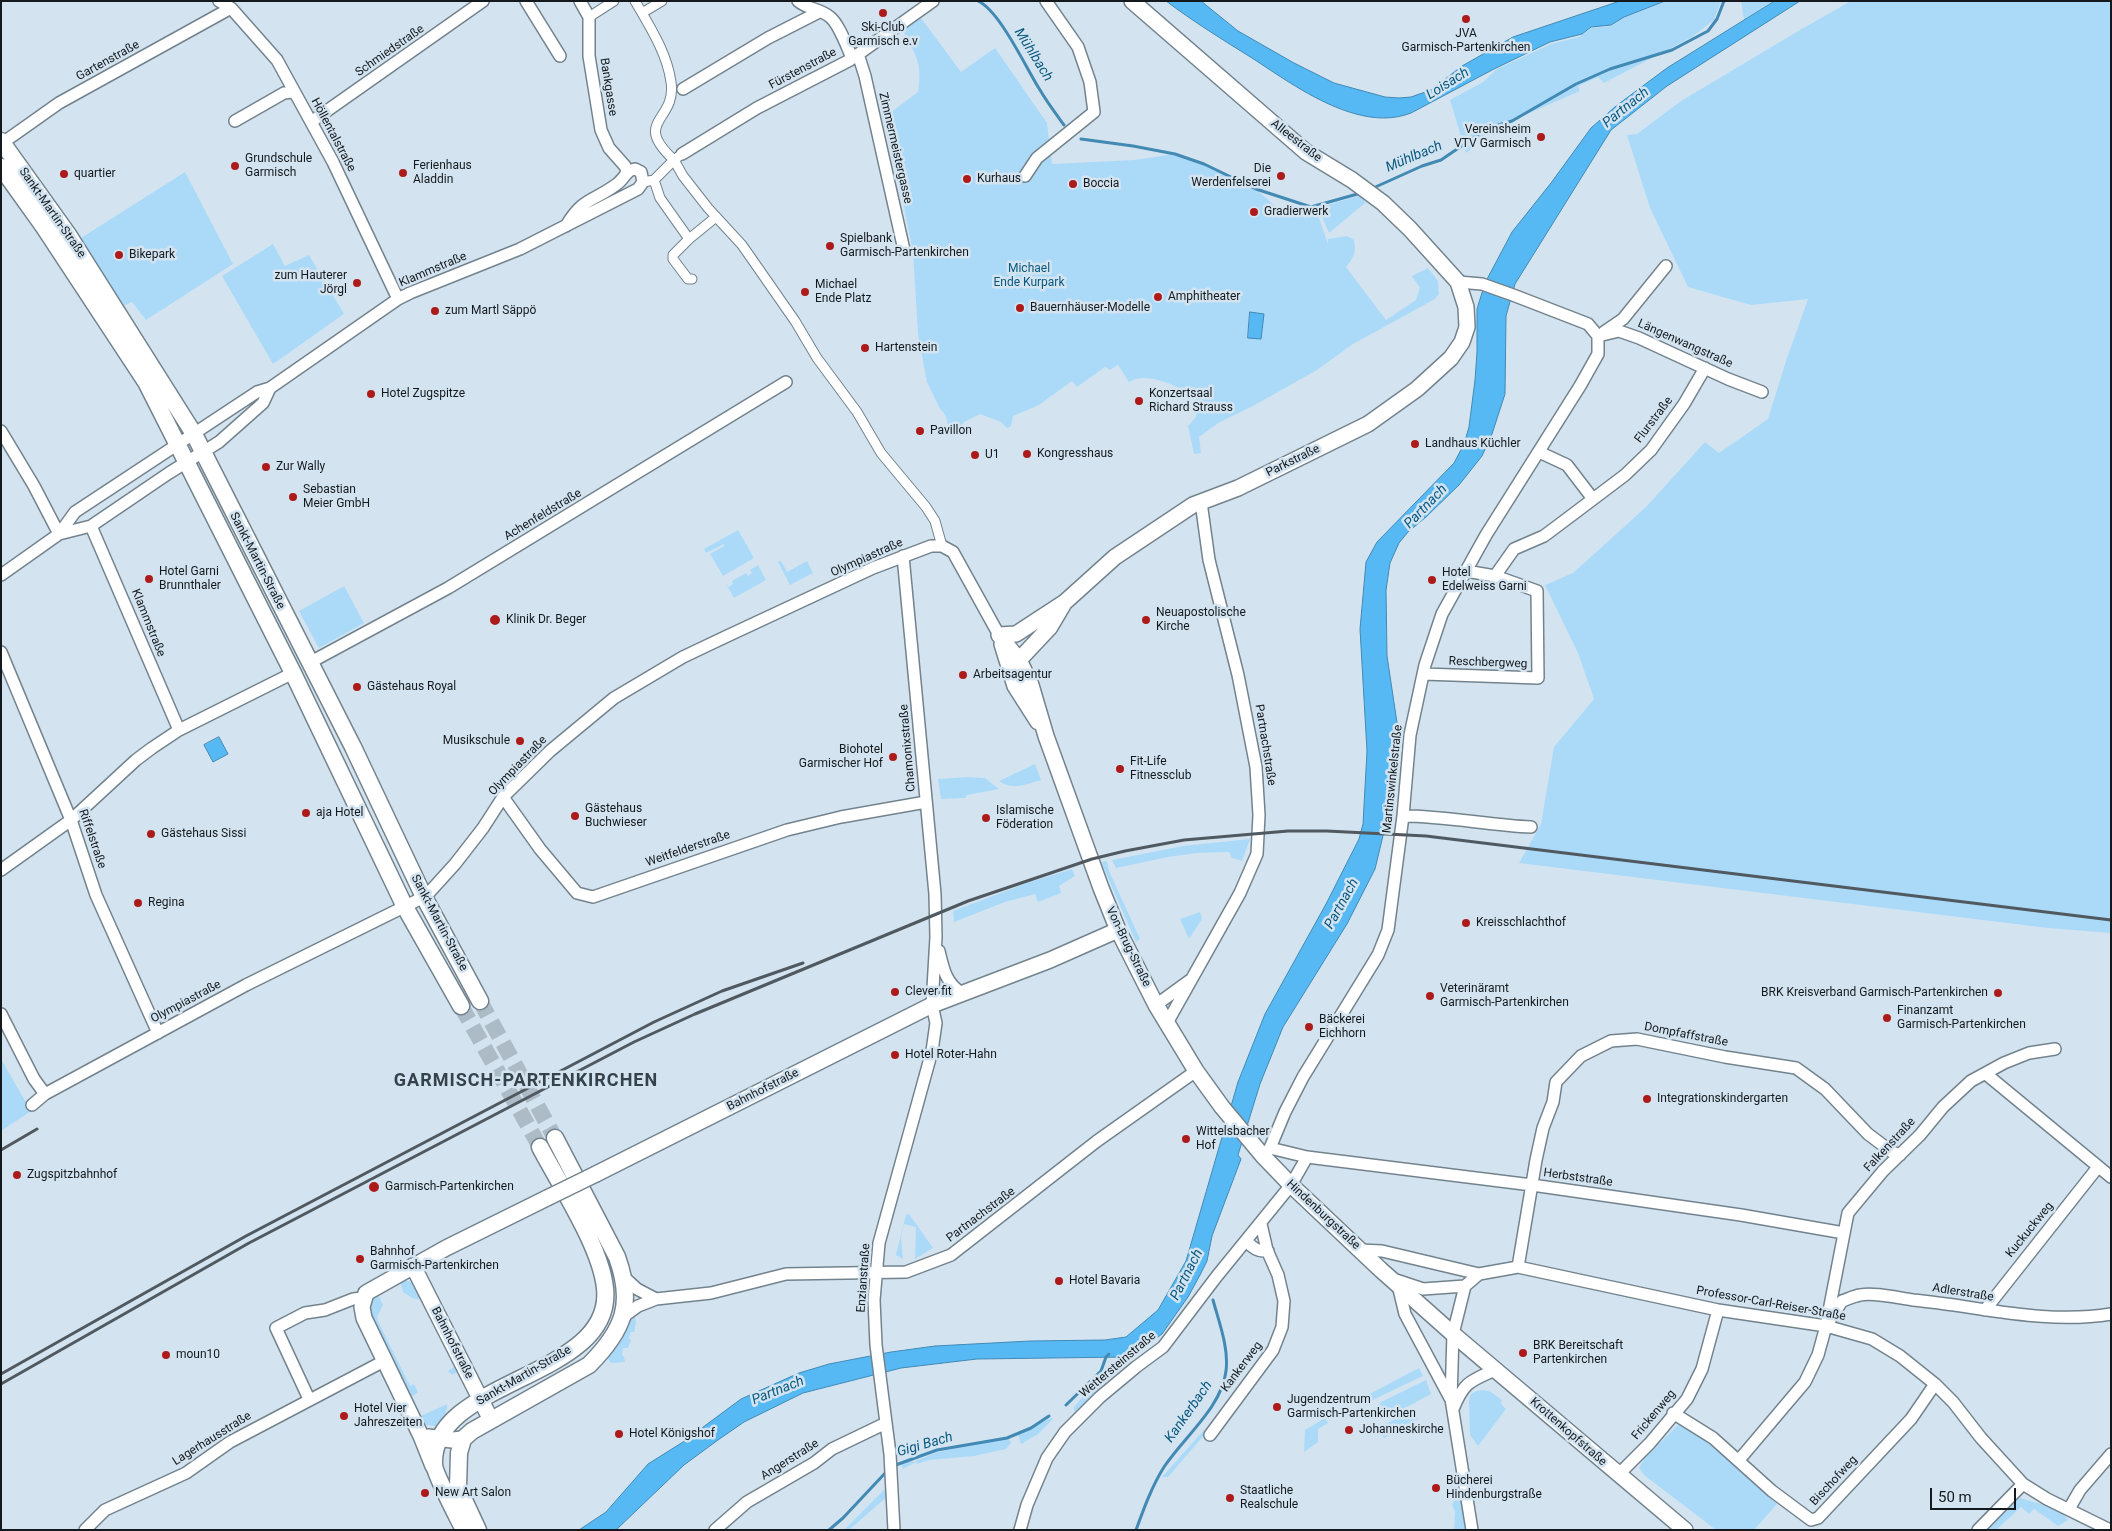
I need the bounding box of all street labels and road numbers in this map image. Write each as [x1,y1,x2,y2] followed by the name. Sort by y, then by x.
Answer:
[353,22,427,80] street label: Schmiedstraße
[74,38,142,84] street label: Gartenstraße
[767,45,839,93] street label: Fürstenstraße
[596,57,620,117] street label: Bankgasse
[875,91,915,205] street label: Zimmermeistergasse
[307,96,359,174] street label: Höllentalstraße
[1268,117,1324,165] street label: Alleestraße
[16,165,88,261] street label: Sankt-Martin-Straße
[397,249,469,291] street label: Klammstraße
[1635,317,1735,371] street label: Längenwangstraße
[1632,394,1676,446] street label: Flurstraße
[1264,442,1322,480] street label: Parkstraße
[502,486,584,544] street label: Achenfeldstraße
[226,510,288,612] street label: Sankt-Martin-Straße
[829,536,905,580] street label: Olympiastraße
[128,587,168,659] street label: Klammstraße
[1448,654,1528,672] street label: Reschbergweg
[1251,703,1279,787] street label: Partnachstraße
[897,704,919,792] street label: Chamonixstraße
[1380,724,1406,834] street label: Martinswinkelstraße
[486,733,550,799] street label: Olympiastraße
[75,807,109,871] street label: Riffelstraße
[644,828,732,870] street label: Weitfelderstraße
[408,873,470,973] street label: Sankt-Martin-Straße
[1102,905,1154,989] street label: Von-Brug-Straße
[148,977,224,1027] street label: Olympiastraße
[1643,1020,1729,1050] street label: Dompfaffstraße
[725,1066,801,1114] street label: Bahnhofstraße
[1861,1115,1919,1175] street label: Falkenstraße
[1542,1166,1614,1190] street label: Herbststraße
[1283,1177,1363,1253] street label: Hindenburgstraße
[944,1184,1018,1246] street label: Partnachstraße
[2003,1199,2057,1261] street label: Kuckuckweg
[854,1243,874,1313] street label: Enzianstraße
[1931,1281,1995,1305] street label: Adlerstraße
[1695,1284,1847,1324] street label: Professor-Carl-Reiser-Straße
[428,1305,476,1381] street label: Bahnhofstraße
[1077,1329,1159,1401] street label: Wettersteinstraße
[1218,1339,1266,1395] street label: Kankerweg
[474,1343,574,1409] street label: Sankt-Martin-Straße
[1629,1387,1679,1443] street label: Frickenweg
[1527,1395,1609,1469] street label: Krottenkopfstraße
[170,1409,254,1469] street label: Lagerhausstraße
[758,1437,822,1483] street label: Angerstraße
[1807,1453,1861,1509] street label: Bischofweg

